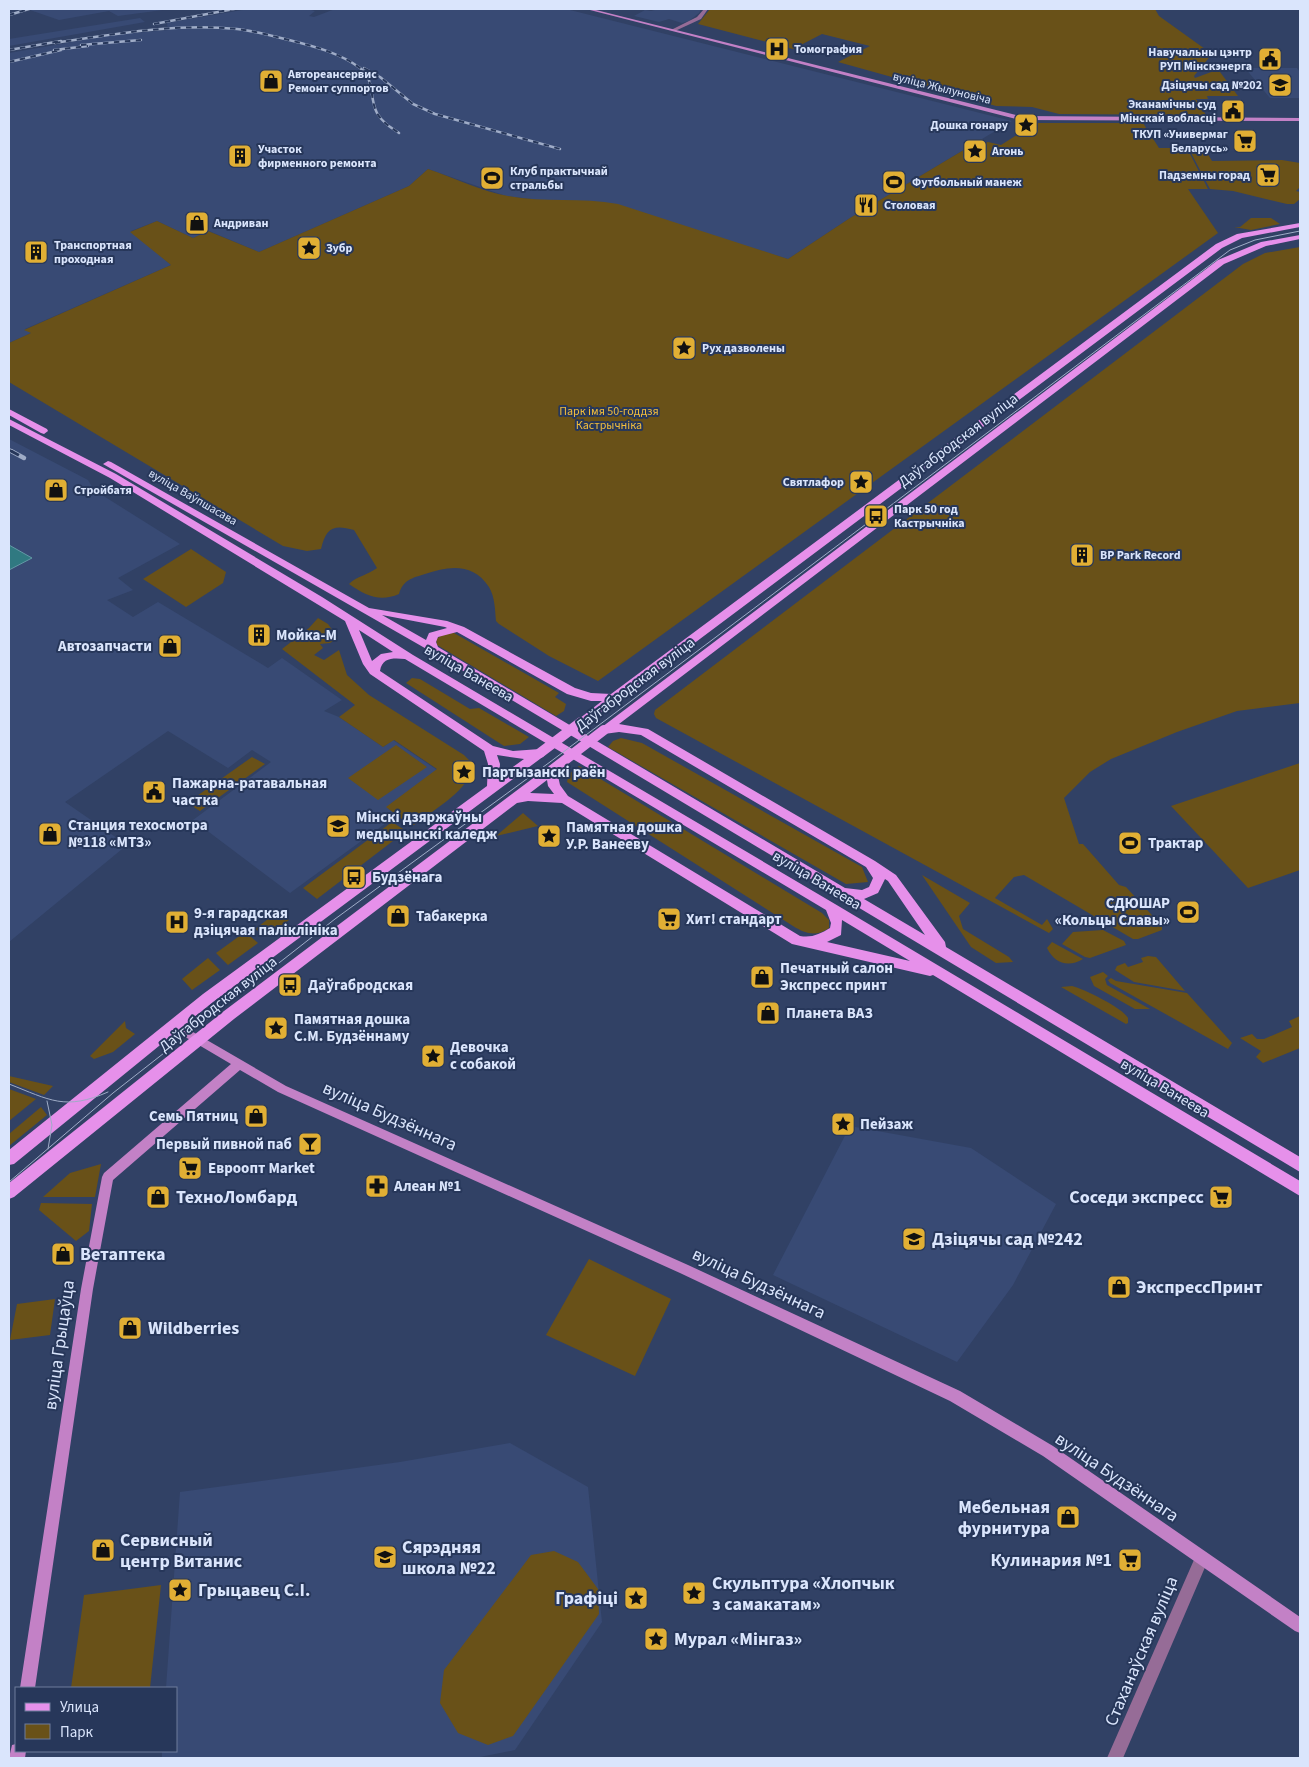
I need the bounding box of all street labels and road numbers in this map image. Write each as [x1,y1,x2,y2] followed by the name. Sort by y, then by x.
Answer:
[891,68,993,109] street label: вуліца Жылуновіча
[894,389,1022,492] street label: Даўгабродская вуліца
[145,465,240,530] street label: вуліца Ваўпшасава
[571,633,699,736] street label: Даўгабродская вуліца
[420,639,517,708] street label: вуліца Ванеева
[768,846,865,915] street label: вуліца Ванеева
[155,952,282,1057] street label: Даўгабродская вуліца
[1116,1054,1213,1123] street label: вуліца Ванеева
[319,1076,461,1157] street label: вуліца Будзённага
[688,1242,830,1325] street label: вуліца Будзённага
[38,1279,81,1412] street label: вуліца Грыцаўца
[1050,1427,1184,1528] street label: вуліца Будзённага
[1099,1572,1184,1730] street label: Стаханаўская вуліца

